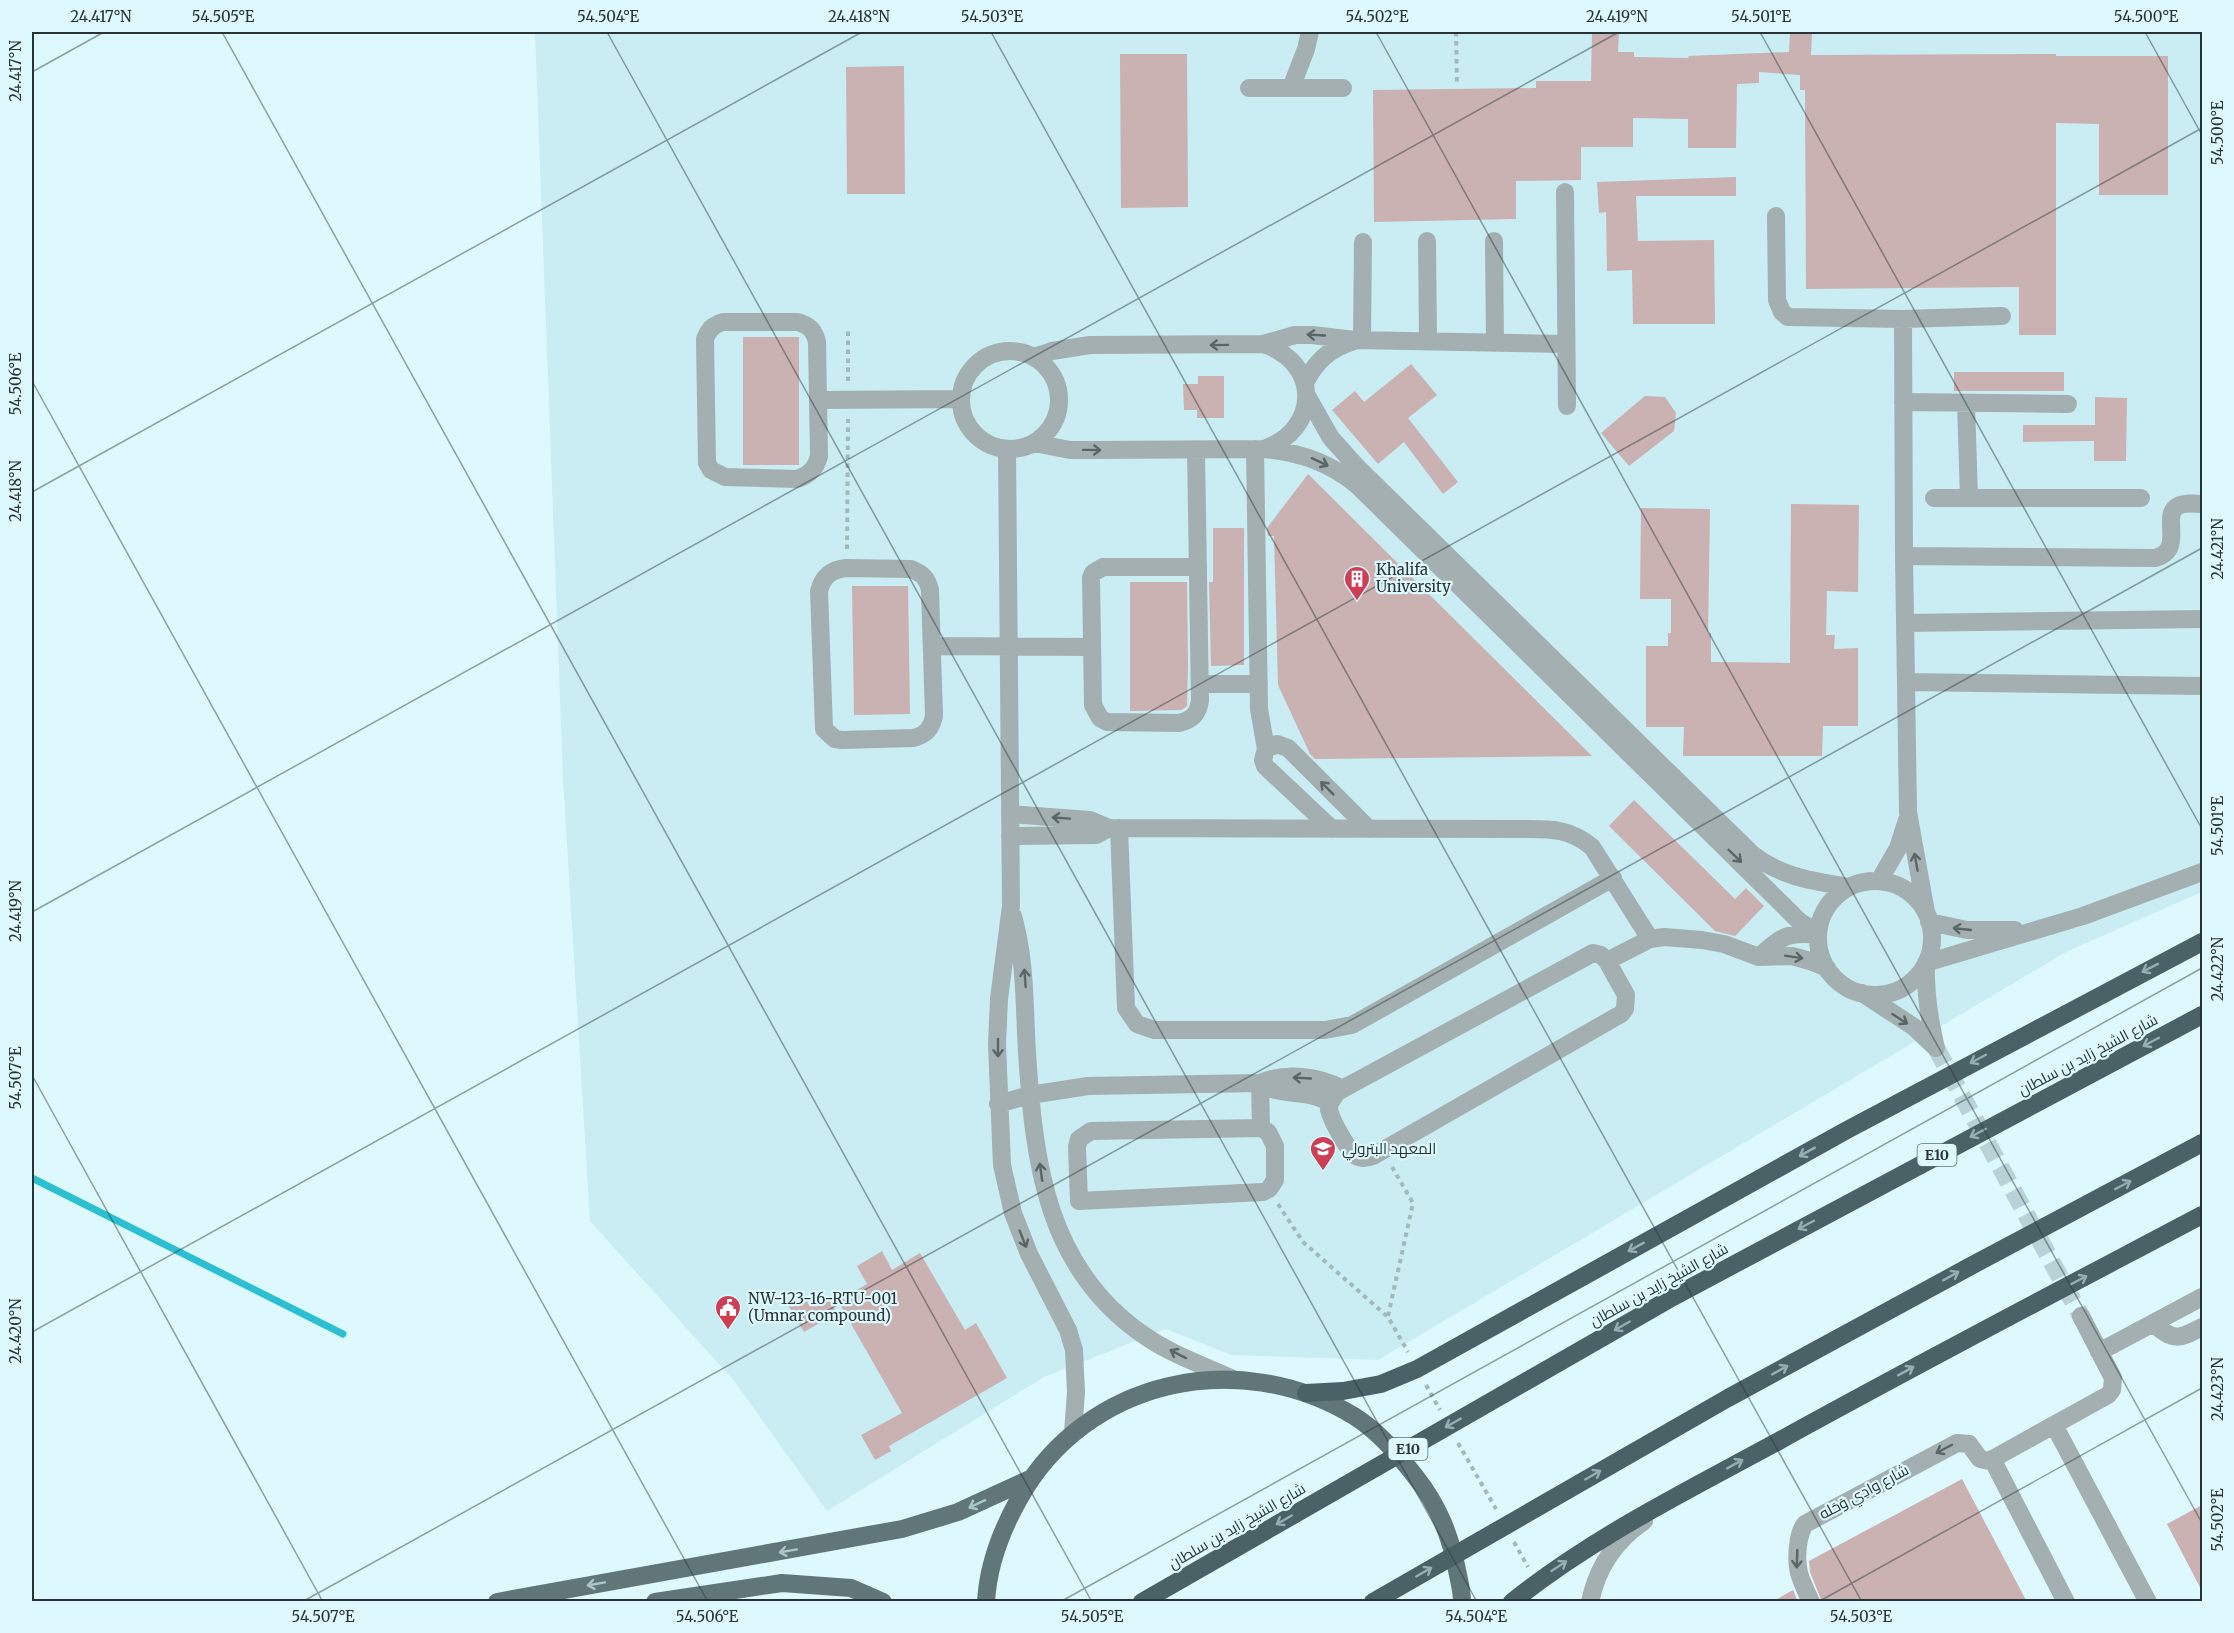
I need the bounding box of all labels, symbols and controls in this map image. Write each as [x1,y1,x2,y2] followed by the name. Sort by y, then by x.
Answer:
[70,7,132,26] text: 24.417°N
[192,7,255,26] text: 54.505°E
[577,7,640,26] text: 54.504°E
[828,7,890,26] text: 24.418°N
[961,7,1024,26] text: 54.503°E
[1346,7,1409,26] text: 54.502°E
[1586,7,1648,26] text: 24.419°N
[1731,7,1792,26] text: 54.501°E
[2114,7,2179,26] text: 54.500°E
[6,40,25,102] text: 24.417°N
[2208,100,2227,165] text: 54.500°E
[1306,330,1326,341] one-way arrow
[1209,339,1229,350] one-way arrow
[6,352,25,415] text: 54.506°E
[1081,444,1101,456] one-way arrow
[1311,457,1329,468] one-way arrow
[6,460,25,522] text: 24.418°N
[2208,518,2227,580] text: 24.421°N
[1376,560,1451,596] place label: Khalifa University
[1342,564,1372,602] building icon: Khalifa University
[1320,780,1335,795] one-way arrow
[2208,795,2227,856] text: 54.501°E
[1051,812,1071,823] one-way arrow
[1727,849,1742,863] one-way arrow
[1910,853,1921,873] one-way arrow
[6,880,25,942] text: 24.419°N
[1953,923,1972,934] one-way arrow
[2208,936,2227,1001] text: 24.422°N
[1783,952,1803,963] one-way arrow
[2142,963,2160,974] one-way arrow
[1019,968,1030,988] one-way arrow
[2015,1010,2162,1101] street label: شارع الشيخ زايد بن سلطان
[1892,1013,1908,1025] one-way arrow
[992,1037,1004,1057] one-way arrow
[2142,1037,2160,1048] one-way arrow
[6,1046,25,1110] text: 54.507°E
[1970,1053,1987,1065] one-way arrow
[1293,1072,1313,1083] one-way arrow
[1970,1127,1987,1139] one-way arrow
[1308,1134,1338,1172] school or university icon: المعهد البترولي
[1342,1139,1436,1161] place label: المعهد البترولي
[1918,1144,1956,1166] road number: E10
[1798,1147,1816,1158] one-way arrow
[1035,1163,1046,1182] one-way arrow
[2114,1179,2131,1191] one-way arrow
[1798,1219,1815,1231] one-way arrow
[1018,1230,1029,1248] one-way arrow
[1586,1239,1732,1332] street label: شارع الشيخ زايد بن سلطان
[1628,1242,1646,1253] one-way arrow
[1942,1270,1959,1282] one-way arrow
[2069,1274,2087,1285] one-way arrow
[748,1289,897,1325] place label: NW-123-16-RTU-001 (Umnar compound)
[713,1293,743,1331] public building icon: NW-123-16-RTU-001 (Umnar compound)
[6,1298,25,1364] text: 24.420°N
[1614,1320,1631,1332] one-way arrow
[1169,1348,1187,1359] one-way arrow
[2208,1357,2227,1421] text: 24.423°N
[1770,1364,1788,1375] one-way arrow
[1897,1365,1914,1377] one-way arrow
[1445,1417,1462,1429] one-way arrow
[1388,1438,1428,1460] road number: E10
[1936,1444,1954,1456] one-way arrow
[1726,1458,1743,1470] one-way arrow
[1816,1460,1913,1526] street label: شارع وادِي وَحَله
[1584,1469,1601,1481] one-way arrow
[1165,1479,1310,1574] street label: شارع الشيخ زايد بن سلطان
[2208,1488,2227,1551] text: 54.502°E
[968,1498,986,1510] one-way arrow
[1276,1514,1293,1526] one-way arrow
[779,1546,799,1557] one-way arrow
[1791,1549,1803,1569] one-way arrow
[1550,1560,1567,1572] one-way arrow
[1415,1566,1432,1578] one-way arrow
[587,1579,607,1590] one-way arrow
[291,1607,355,1626] text: 54.507°E
[676,1607,739,1626] text: 54.506°E
[1061,1607,1124,1626] text: 54.505°E
[1445,1607,1508,1626] text: 54.504°E
[1830,1607,1893,1626] text: 54.503°E

